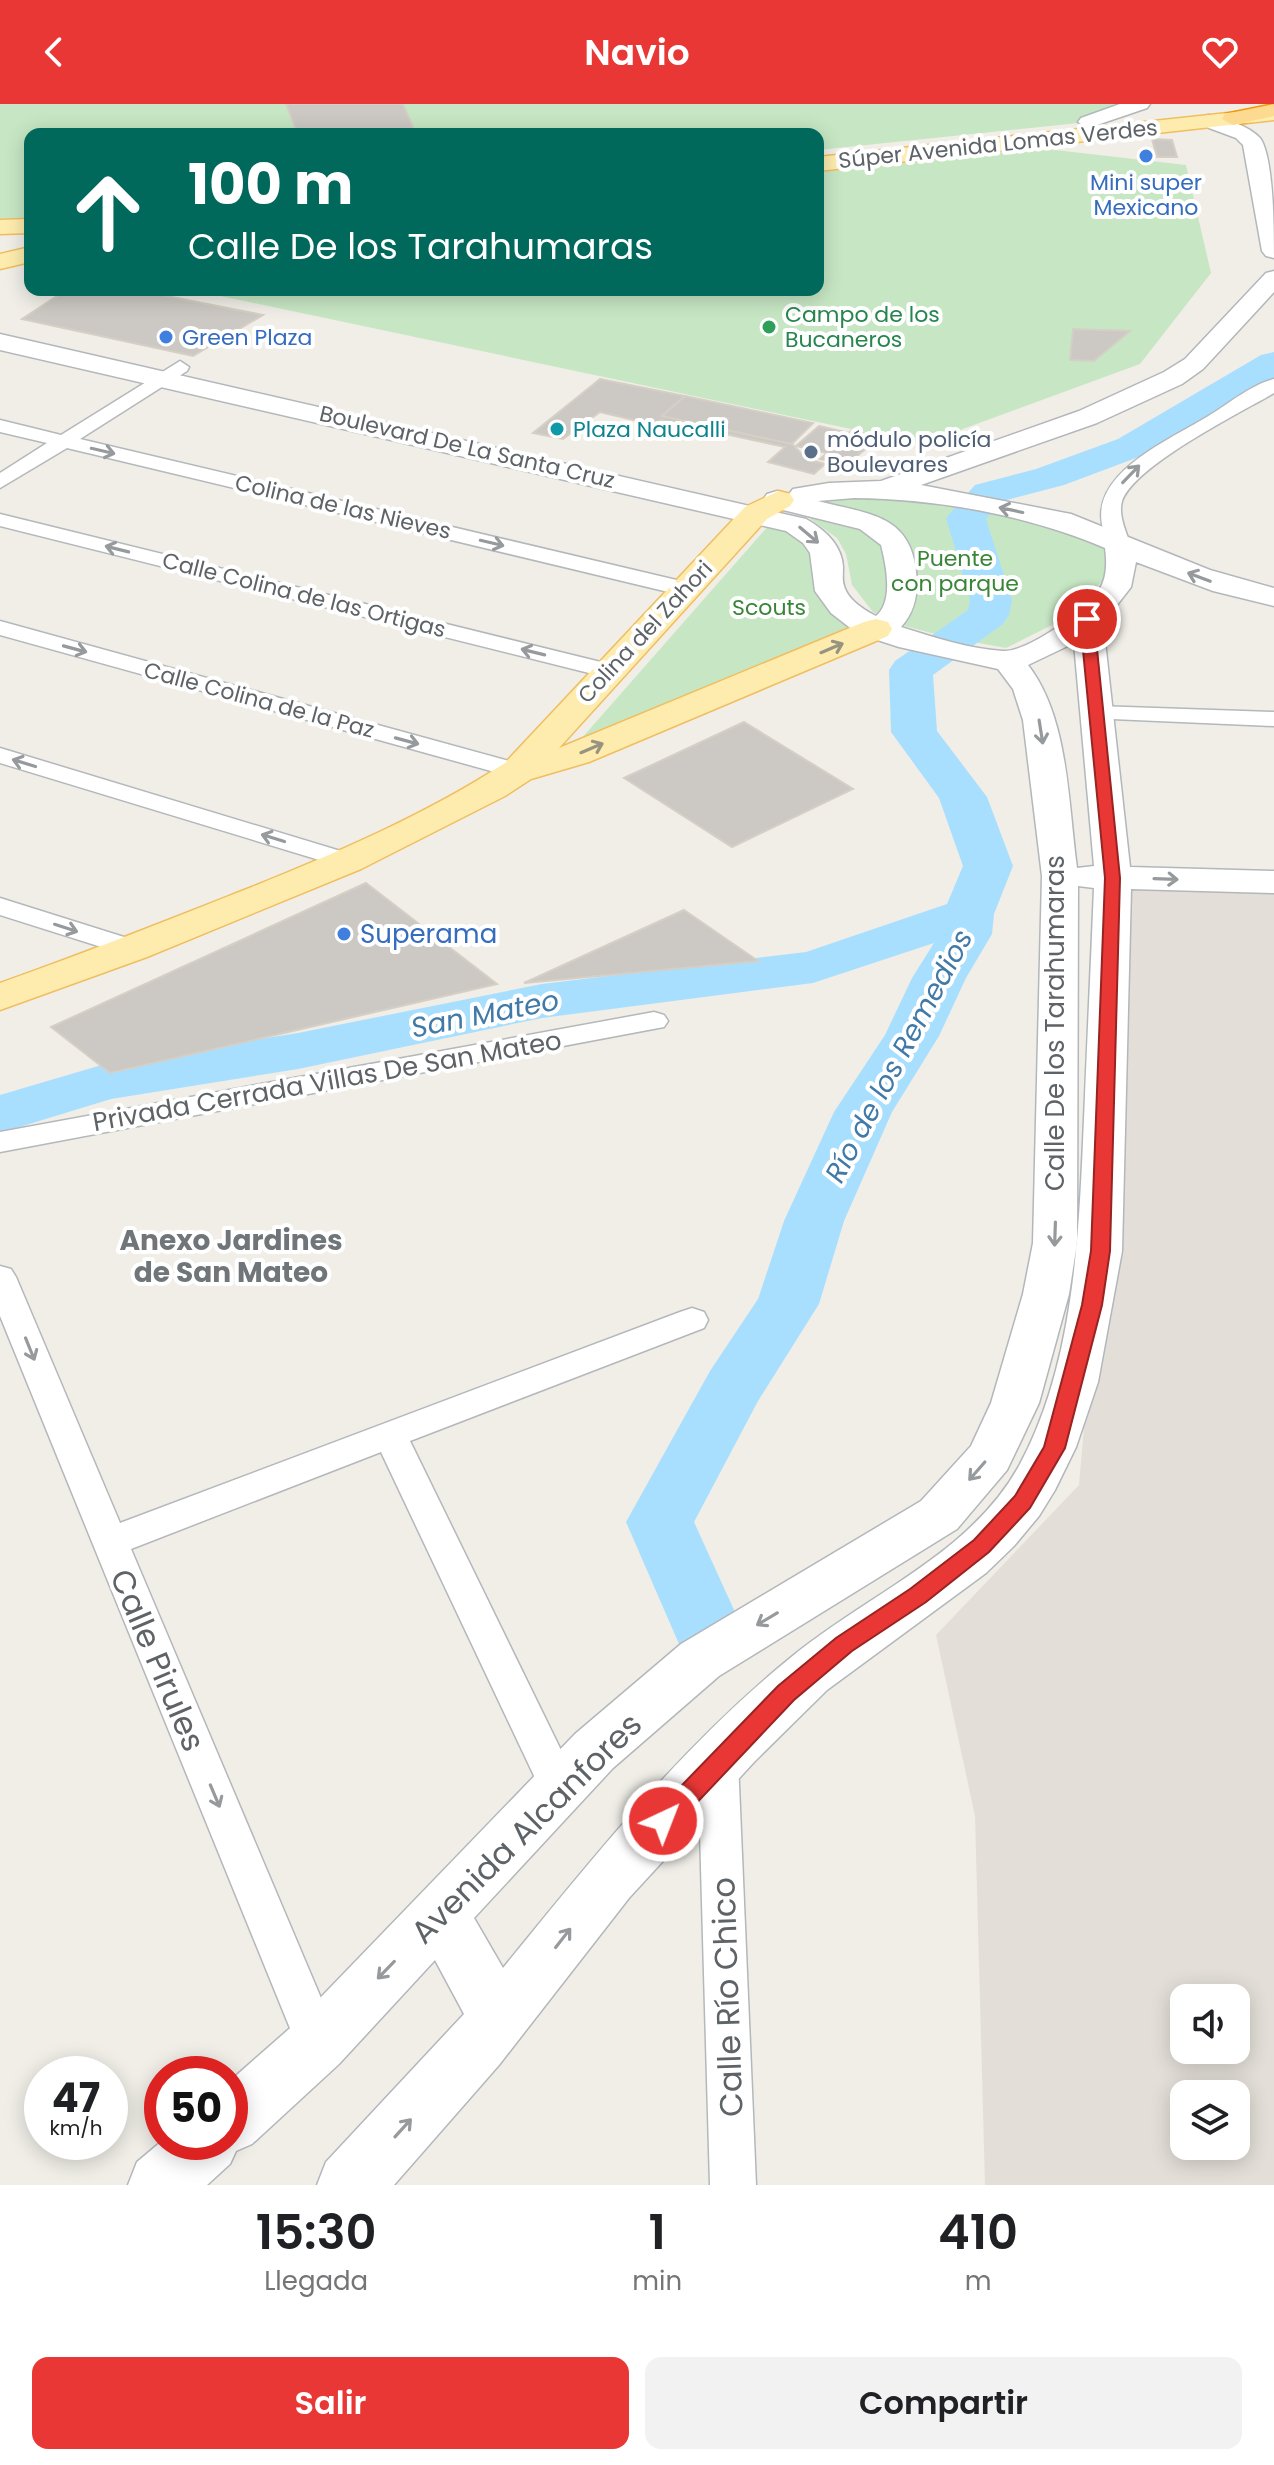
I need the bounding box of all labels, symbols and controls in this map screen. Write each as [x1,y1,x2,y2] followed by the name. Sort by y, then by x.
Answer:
[584,27,690,78] text: Navio
[32,30,76,74] icon: back
[1198,30,1242,74] icon: heart
[837,112,1159,176] street label: Súper Avenida Lomas Verdes
[188,145,353,224] text: 100 m
[1137,147,1155,165] marker: Mini super Mexicano
[56,160,160,264] icon: ahead
[1090,167,1202,223] place label: Mini super Mexicano
[188,221,653,272] text: Calle De los Tarahumaras
[785,299,940,355] place label: Campo de los Bucaneros
[760,318,778,336] marker: Campo de los Bucaneros
[182,322,312,353] place label: Green Plaza
[157,328,175,346] marker: Green Plaza
[316,398,618,496] street label: Boulevard De La Santa Cruz
[573,414,726,445] place label: Plaza Naucalli
[548,420,566,438] marker: Plaza Naucalli
[827,424,991,480] place label: módulo policía Boulevares
[802,443,820,461] marker: módulo policía Boulevares
[90,444,116,459] one-way arrow
[1121,465,1140,484] one-way arrow
[232,467,454,547] street label: Colina de las Nieves
[999,502,1024,517] one-way arrow
[799,526,819,544] one-way arrow
[479,536,505,551] one-way arrow
[105,541,131,556] one-way arrow
[891,543,1019,599] park label: Puente con parque
[159,545,449,645] street label: Calle Colina de las Ortigas
[571,554,719,710] street label: Colina del Zahori
[1187,569,1212,584] one-way arrow
[1053,585,1121,653] pin
[732,592,806,623] park label: Scouts
[1065,597,1109,641] icon: arrive
[819,639,844,654] one-way arrow
[62,642,88,657] one-way arrow
[520,643,546,658] one-way arrow
[140,654,378,746] street label: Calle Colina de la Paz
[1034,718,1049,744] one-way arrow
[393,734,419,749] one-way arrow
[579,739,604,754] one-way arrow
[12,755,38,770] one-way arrow
[261,830,286,845] one-way arrow
[1037,855,1073,1191] street label: Calle De los Tarahumaras
[1152,872,1179,887] one-way arrow
[360,916,497,952] place label: Superama
[54,921,79,936] one-way arrow
[816,923,982,1189] water label: Río de los Remedios
[335,925,353,943] marker: Superama
[408,981,562,1047] water label: San Mateo
[90,1022,564,1140] street label: Privada Cerrada Villas De San Mateo
[1047,1220,1062,1247] one-way arrow
[119,1221,343,1292] district label: Anexo Jardines de San Mateo
[23,1336,38,1361] one-way arrow
[969,1460,987,1480] one-way arrow
[99,1562,217,1758] street label: Calle Pirules
[756,1612,779,1628] one-way arrow
[400,1702,652,1954] street label: Avenida Alcanfores
[621,1779,705,1863] position arrow
[209,1783,223,1808] one-way arrow
[700,1876,754,2118] street label: Calle Río Chico
[555,1928,572,1949] one-way arrow
[378,1960,396,1980] one-way arrow
[1170,1984,1250,2160] map controls
[1170,1984,1250,2064] button: sound
[144,2056,248,2160] speed limit sign: 50
[52,2070,100,2126] text: 47
[1170,2080,1250,2160] button: layers
[49,2114,103,2142] text: km/h
[394,2119,412,2139] one-way arrow
[256,2199,377,2266] text: 15:30
[649,2199,666,2266] text: 1
[938,2199,1018,2266] text: 410
[264,2263,368,2299] text: Llegada
[632,2263,682,2299] text: min
[965,2263,991,2299] text: m
[32,2357,629,2449] button: Salir
[645,2357,1242,2449] button: Compartir

